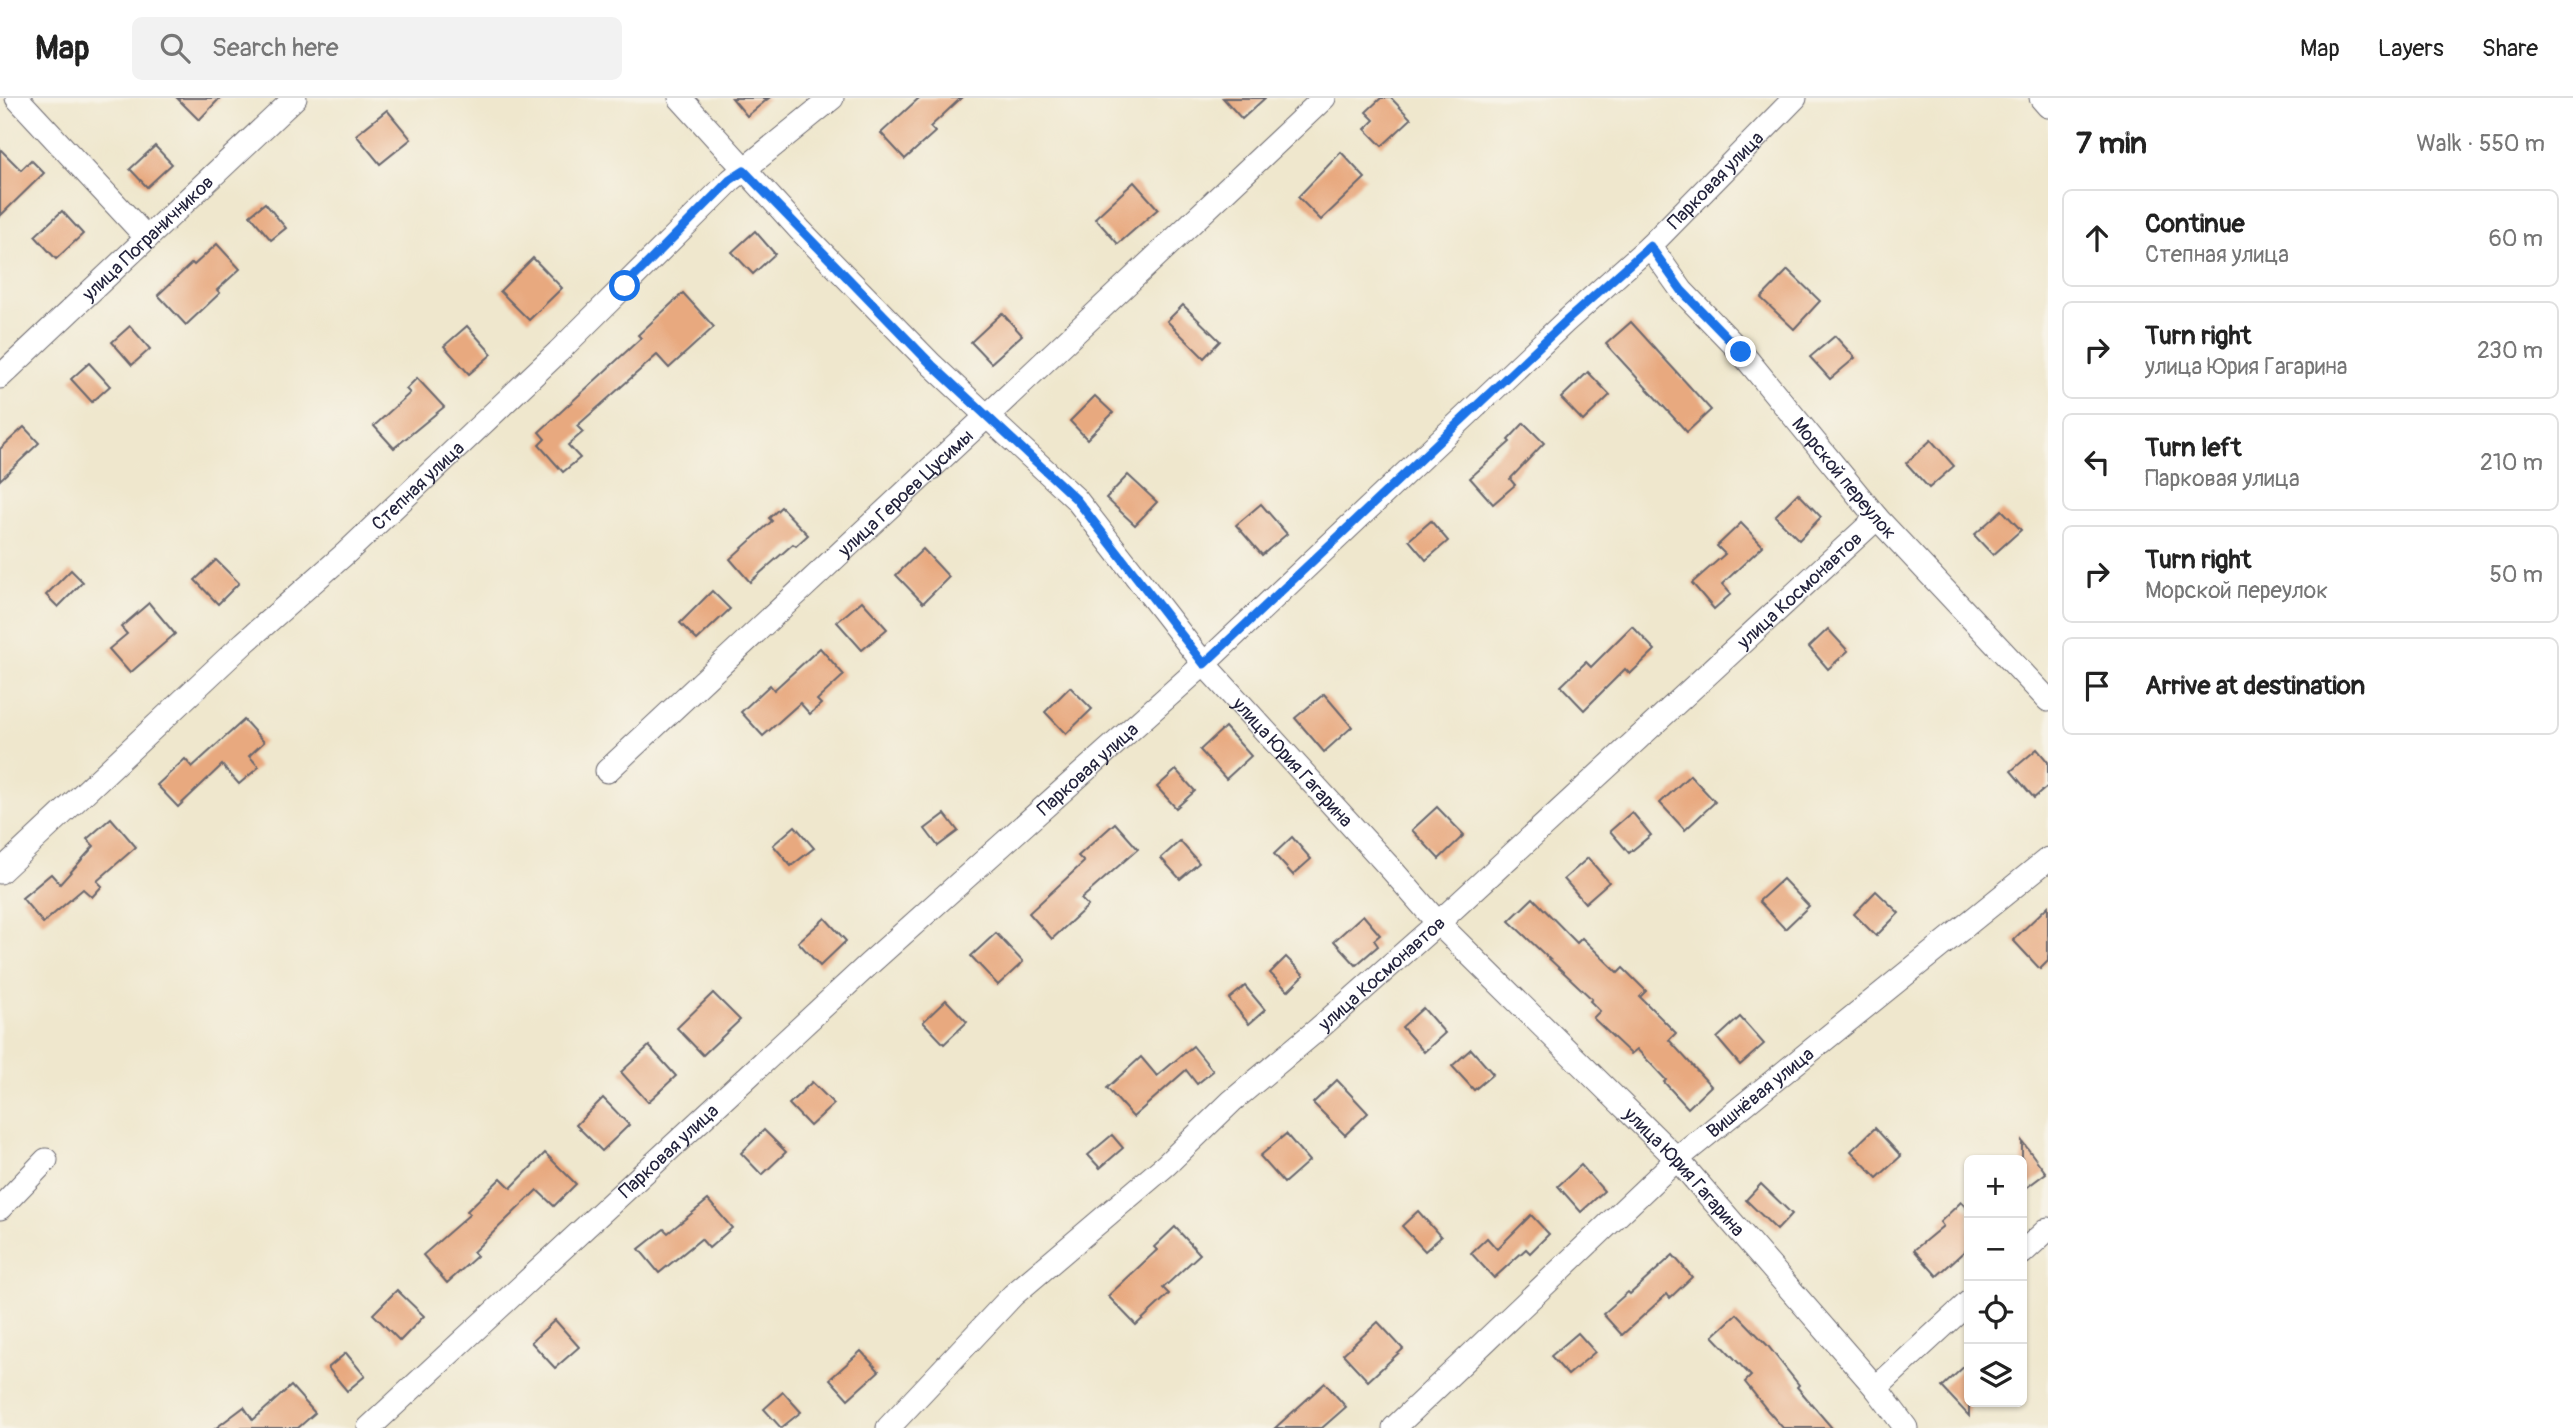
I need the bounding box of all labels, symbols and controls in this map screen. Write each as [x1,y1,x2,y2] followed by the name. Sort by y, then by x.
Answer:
[132,17,622,80] search box
[35,28,90,69] text: Map
[156,29,194,67] icon: search
[212,32,339,64] text: Search here
[2300,34,2340,63] text: Map
[2378,34,2444,63] text: Layers
[2482,34,2538,63] text: Share
[2076,125,2147,162] text: 7 min
[1662,126,1769,234] street label: Парковая улица
[2416,129,2545,158] text: Walk · 550 m
[77,170,219,307] street label: улица Пограничников
[2145,208,2245,240] text: Continue
[2078,219,2116,257] icon: ahead
[2488,224,2543,253] text: 60 m
[2145,240,2289,269] text: Степная улица
[609,270,640,301] route start
[2145,320,2251,352] text: Turn right
[2078,331,2116,369] icon: right
[1725,336,1756,367] route end
[2477,336,2543,365] text: 230 m
[2145,352,2347,381] text: улица Юрия Гагарина
[1786,413,1902,545] street label: Морской переулок
[832,424,979,563] street label: улица Героев Цусимы
[2145,432,2241,464] text: Turn left
[367,436,470,536] street label: Степная улица
[2078,443,2116,481] icon: left
[2480,448,2543,477] text: 210 m
[2145,464,2300,493] text: Парковая улица
[1732,527,1868,655] street label: улица Космонавтов
[2145,544,2251,576] text: Turn right
[2078,555,2116,593] icon: right
[2489,560,2543,589] text: 50 m
[2145,576,2328,605] text: Морской переулок
[2078,667,2116,705] icon: arrive
[2145,670,2365,702] text: Arrive at destination
[1226,692,1358,832] street label: улица Юрия Гагарина
[1032,718,1144,821] street label: Парковая улица
[1313,911,1451,1037] street label: улица Космонавтов
[1702,1042,1819,1143] street label: Вишнёвая улица
[614,1099,724,1204] street label: Парковая улица
[1618,1102,1750,1242] street label: улица Юрия Гагарина
[1964,1155,2027,1407] map controls
[1964,1155,2027,1218] button: +
[1964,1218,2027,1281] button: −
[1964,1281,2027,1344] button: locate
[1964,1344,2027,1407] button: layers

